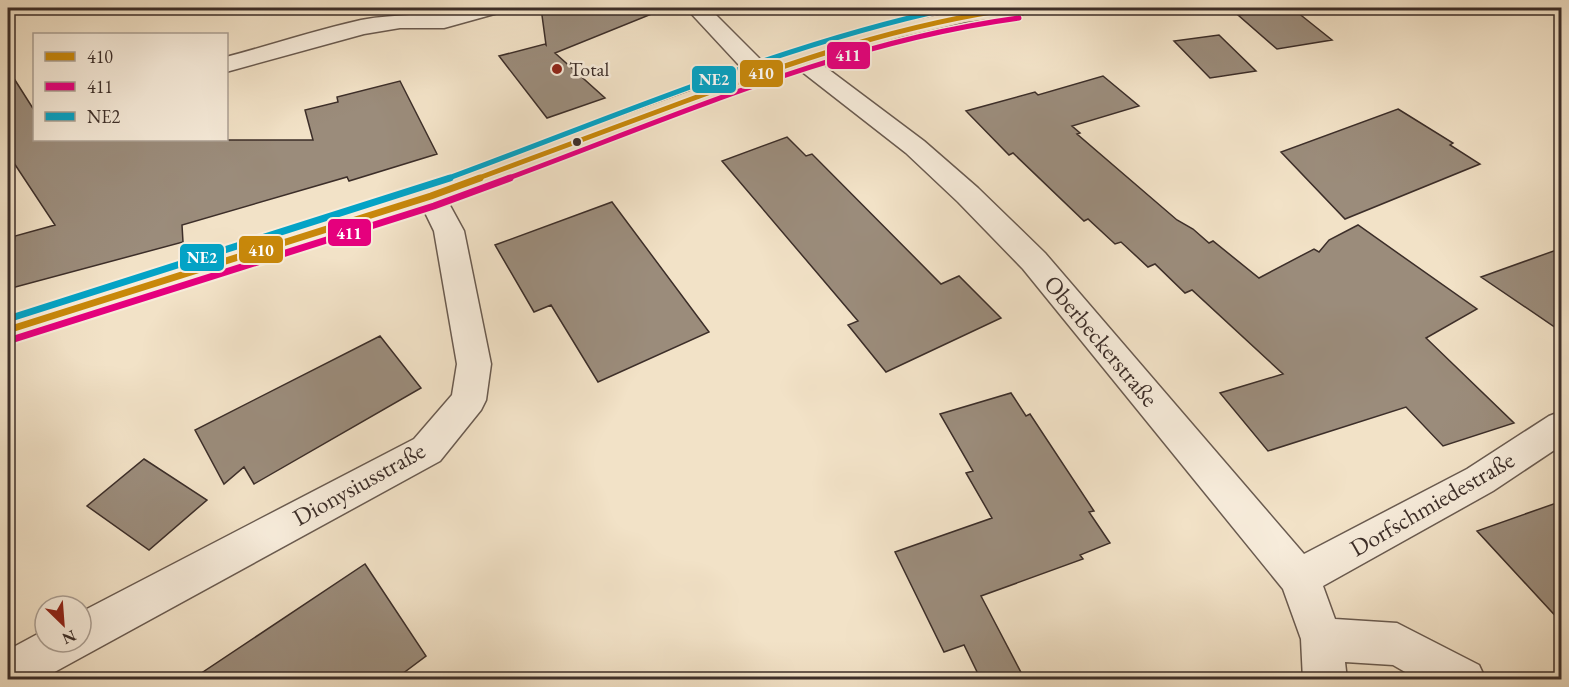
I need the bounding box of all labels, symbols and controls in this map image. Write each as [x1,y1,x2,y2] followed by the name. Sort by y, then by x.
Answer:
[33,33,228,141] legend
[826,41,871,70] line badge: 411
[87,45,113,68] text: 410
[835,45,861,66] text: 411
[569,56,609,82] place label: Total
[739,59,784,88] line badge: 410
[550,62,564,76] marker: Total
[748,63,774,84] text: 410
[691,65,737,94] line badge: NE2
[699,69,730,90] text: NE2
[87,75,113,98] text: 411
[87,105,120,128] text: NE2
[571,136,583,148] unlabelled marker
[327,218,372,247] line badge: 411
[336,223,362,244] text: 411
[238,235,284,264] line badge: 410
[248,240,274,261] text: 410
[179,243,225,272] line badge: NE2
[187,247,218,268] text: NE2
[1037,269,1165,413] street label: Oberbeckerstraße
[287,435,430,533] street label: Dionysiusstraße
[1344,444,1520,563] street label: Dorfschmiedestraße
[33,594,93,654] north arrow
[59,625,79,649] text: N

